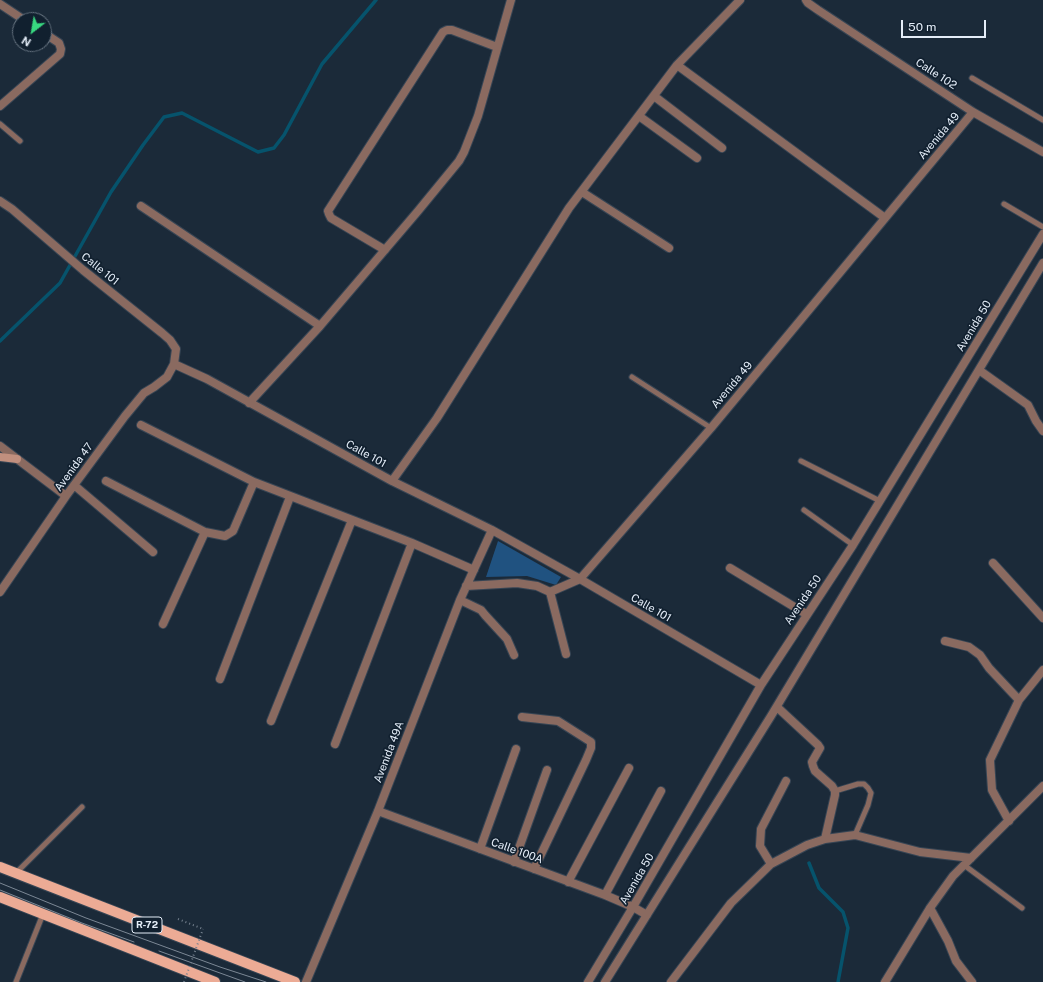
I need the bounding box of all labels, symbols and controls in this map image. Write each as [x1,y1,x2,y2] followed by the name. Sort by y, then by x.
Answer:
[12,12,52,52] north arrow
[903,12,988,38] scale bar
[908,20,936,34] text: 50 m
[20,34,33,49] text: N
[913,56,959,92] street label: Calle 102
[916,110,962,162] street label: Avenida 49
[79,250,121,288] street label: Calle 101
[954,298,994,354] street label: Avenida 50
[709,359,755,411] street label: Avenida 49
[343,437,389,471] street label: Calle 101
[52,440,96,494] street label: Avenida 47
[782,573,824,627] street label: Avenida 50
[628,591,674,625] street label: Calle 101
[371,719,407,785] street label: Avenida 49A
[489,835,545,867] street label: Calle 100A
[617,851,657,907] street label: Avenida 50
[132,917,162,933] road number: R-72

